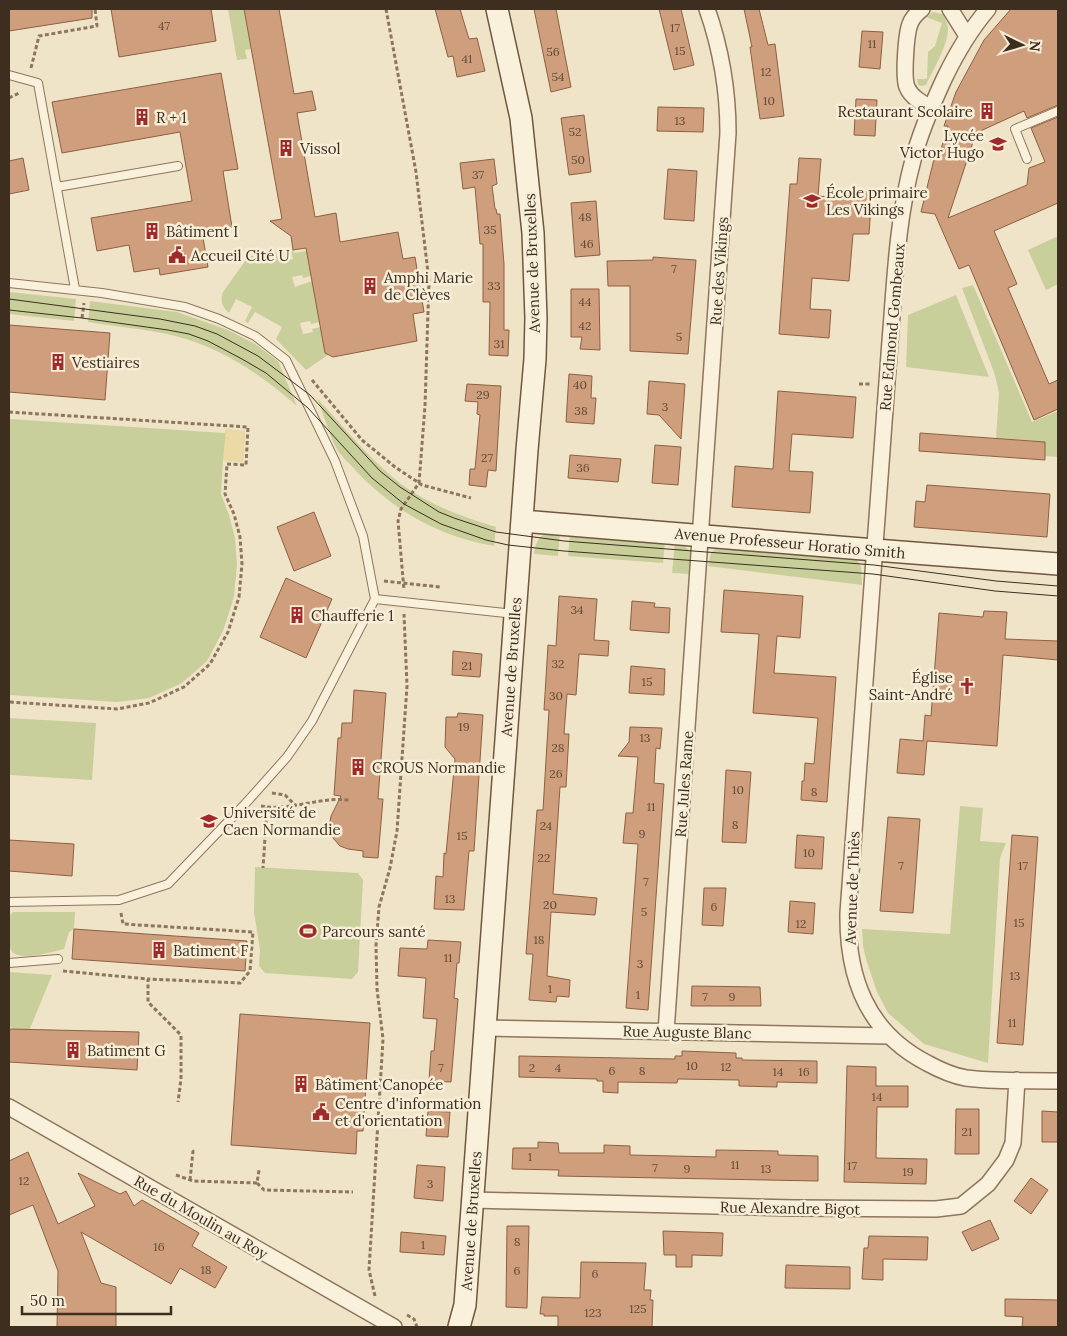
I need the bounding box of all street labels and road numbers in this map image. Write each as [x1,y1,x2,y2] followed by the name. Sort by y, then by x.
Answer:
[520,193,544,334] street label: Avenue de Bruxelles
[706,216,732,326] street label: Rue des Vikings
[875,242,909,411] street label: Rue Edmond Gombeaux
[673,523,906,563] street label: Avenue Professeur Horatio Smith
[497,597,525,738] street label: Avenue de Bruxelles
[671,730,697,838] street label: Rue Jules Rame
[840,831,863,946] street label: Avenue de Thiès
[622,1021,752,1043] street label: Rue Auguste Blanc
[457,1151,485,1292] street label: Avenue de Bruxelles
[131,1171,271,1263] street label: Rue du Moulin au Roy
[720,1197,861,1219] street label: Rue Alexandre Bigot

